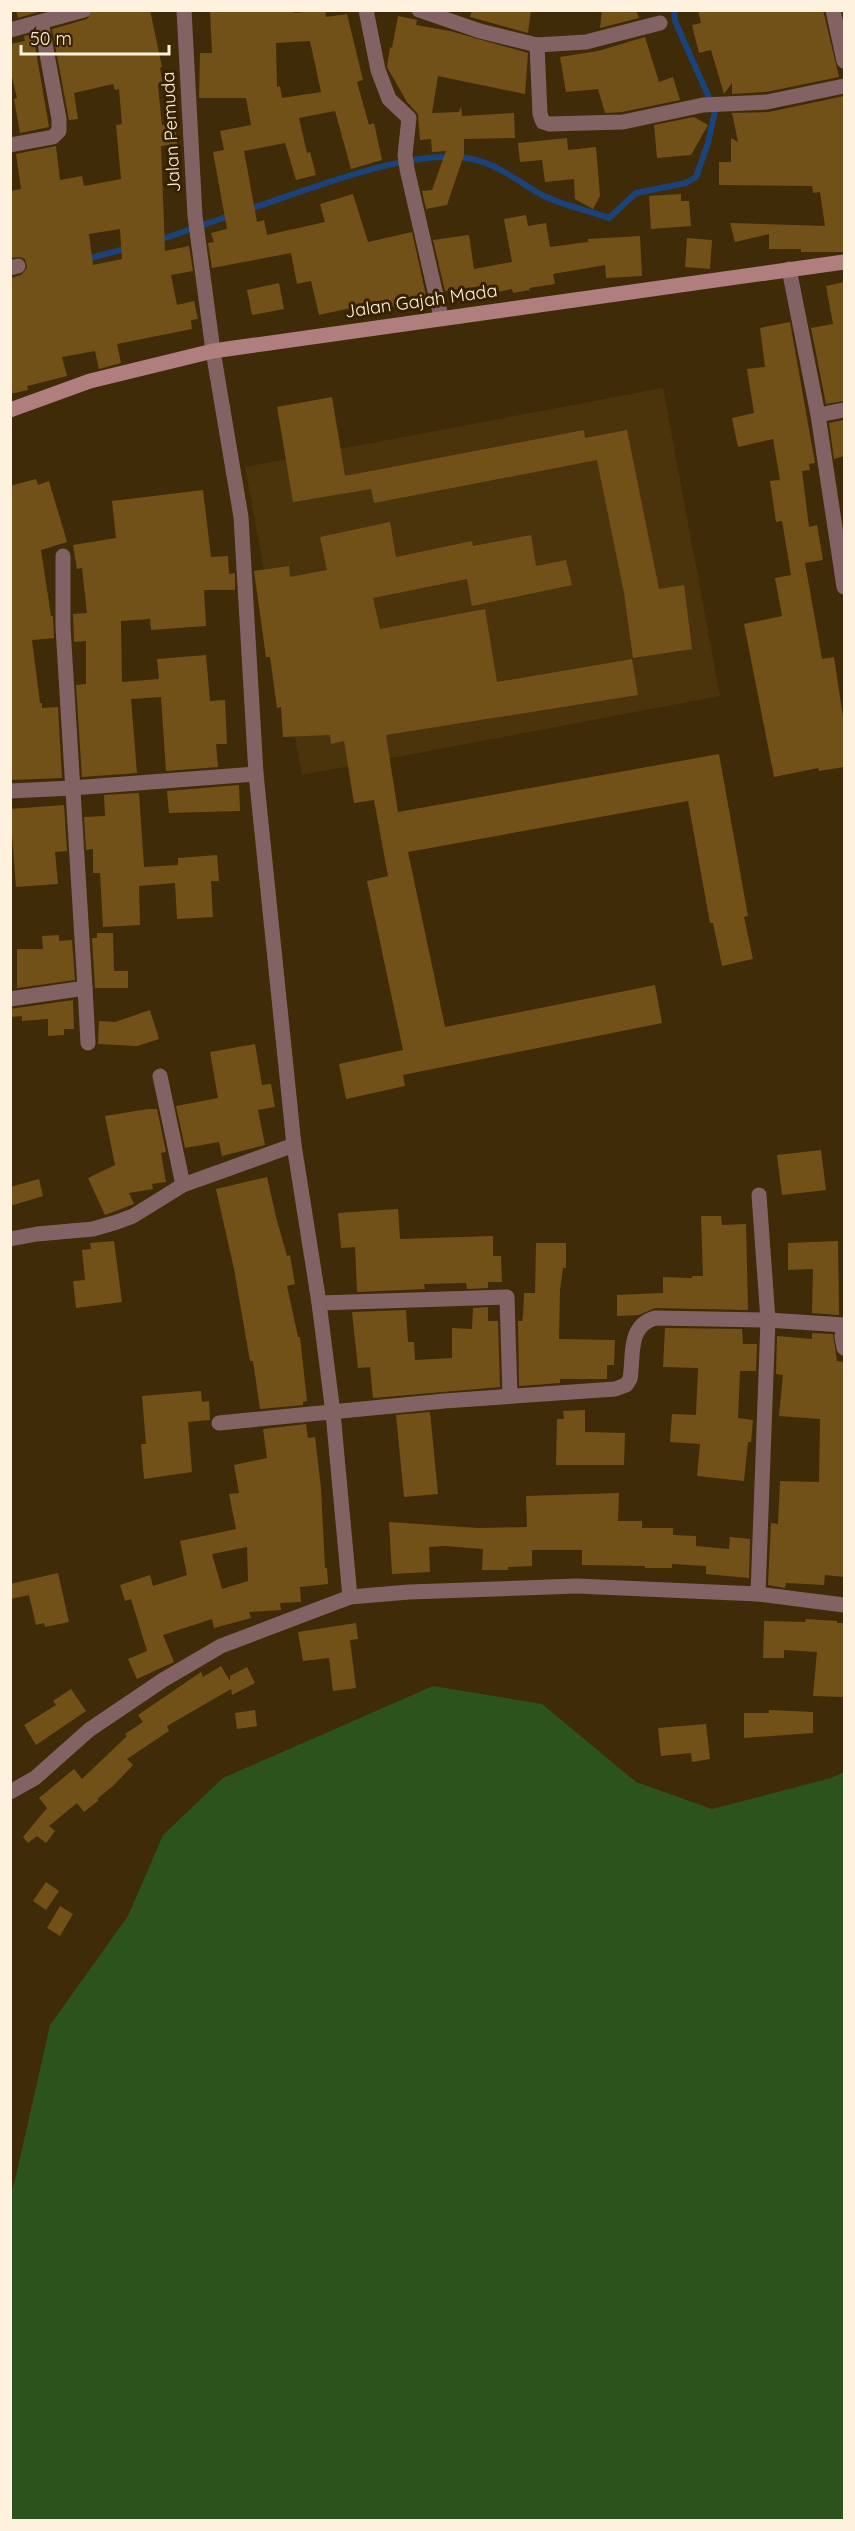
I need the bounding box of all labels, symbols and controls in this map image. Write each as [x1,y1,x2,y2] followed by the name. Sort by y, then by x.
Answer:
[21,18,170,56] scale bar
[30,27,72,50] text: 50 m
[156,71,185,193] street label: Jalan Pemuda
[343,278,499,323] street label: Jalan Gajah Mada

